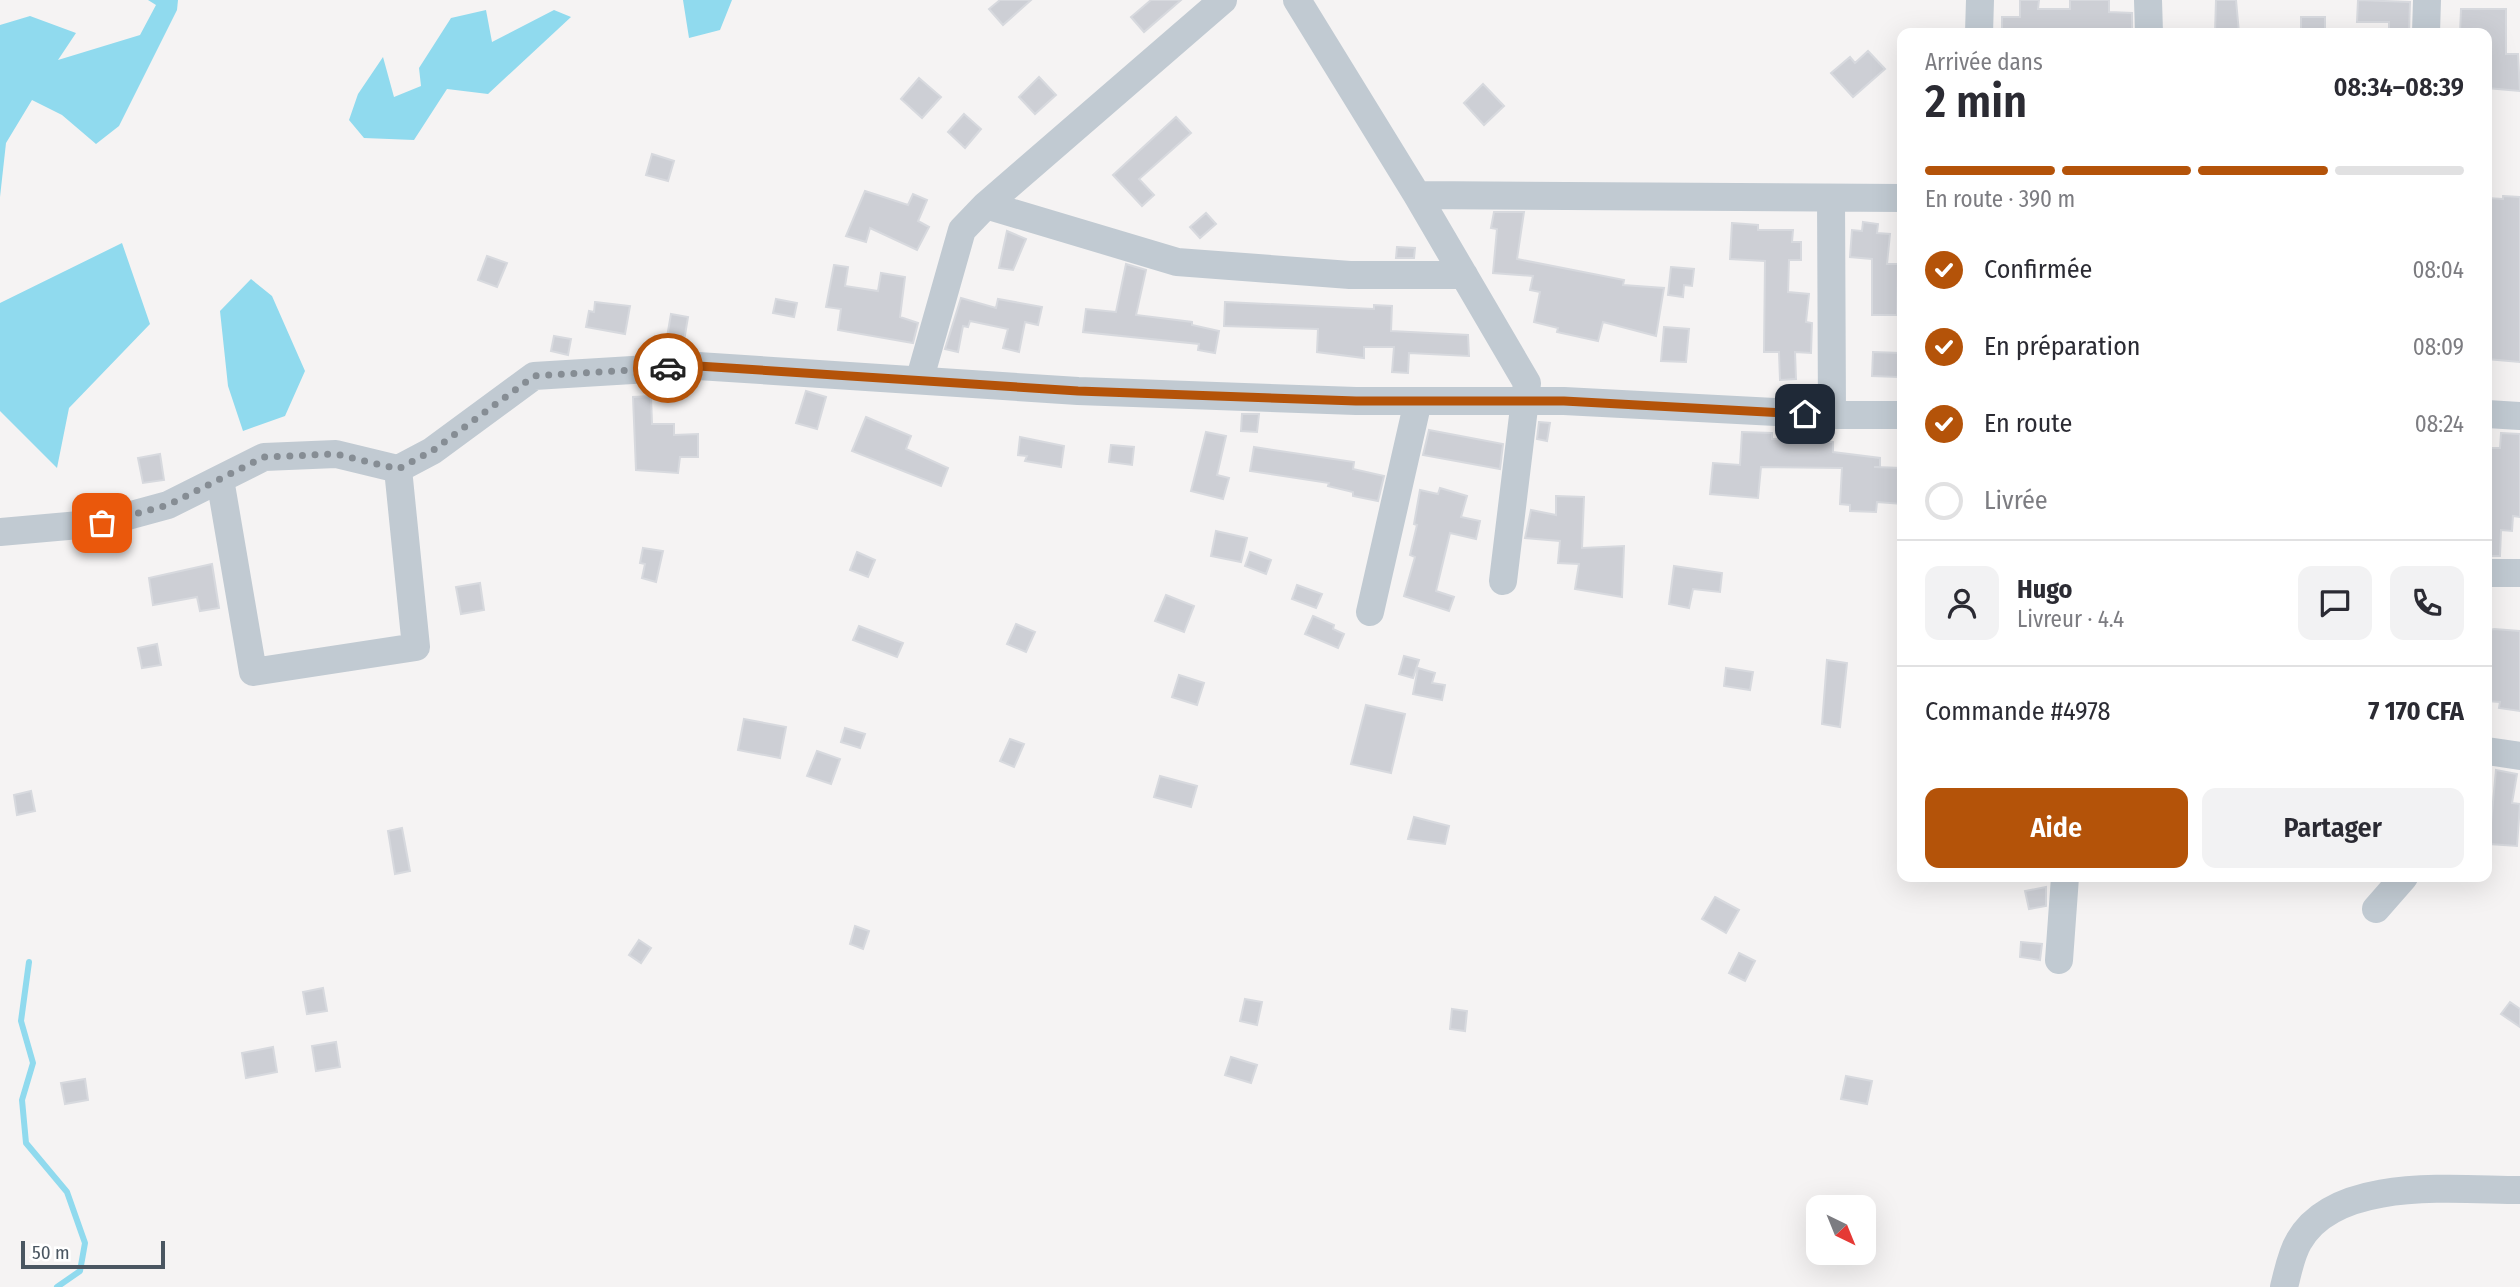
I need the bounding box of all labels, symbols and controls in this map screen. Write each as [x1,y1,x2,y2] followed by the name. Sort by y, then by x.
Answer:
[1925,48,2043,76] text: Arrivée dans
[2334,72,2464,103] text: 08:34–08:39
[1925,74,2027,129] text: 2 min
[1925,185,2075,213] text: En route · 390 m
[1925,251,1963,289] icon: check
[1984,254,2092,285] text: Confirmée
[2413,256,2464,284] text: 08:04
[1925,328,1963,366] icon: check
[1984,331,2141,362] text: En préparation
[633,333,703,403] courier
[2413,333,2464,361] text: 08:09
[649,349,687,387] icon: car
[1775,384,1835,444] pin
[1786,395,1824,433] icon: home
[1925,405,1963,443] icon: check
[1984,408,2072,439] text: En route
[2415,410,2464,438] text: 08:24
[1984,485,2048,516] text: Livrée
[72,493,132,553] pin
[83,504,121,542] icon: bag
[1925,566,1999,640] button: person
[2298,566,2372,640] button: chat
[2390,566,2464,640] button: phone
[2017,574,2072,605] text: Hugo
[2017,605,2124,633] text: Livreur · 4.4
[1925,696,2110,727] text: Commande #4978
[2368,696,2464,727] text: 7 170 CFA
[1925,788,2188,868] button: Aide
[2202,788,2464,868] button: Partager
[1806,1195,1876,1265] north arrow
[1806,1195,1876,1265] map controls
[21,1238,164,1270] scale bar
[32,1241,70,1264] text: 50 m

